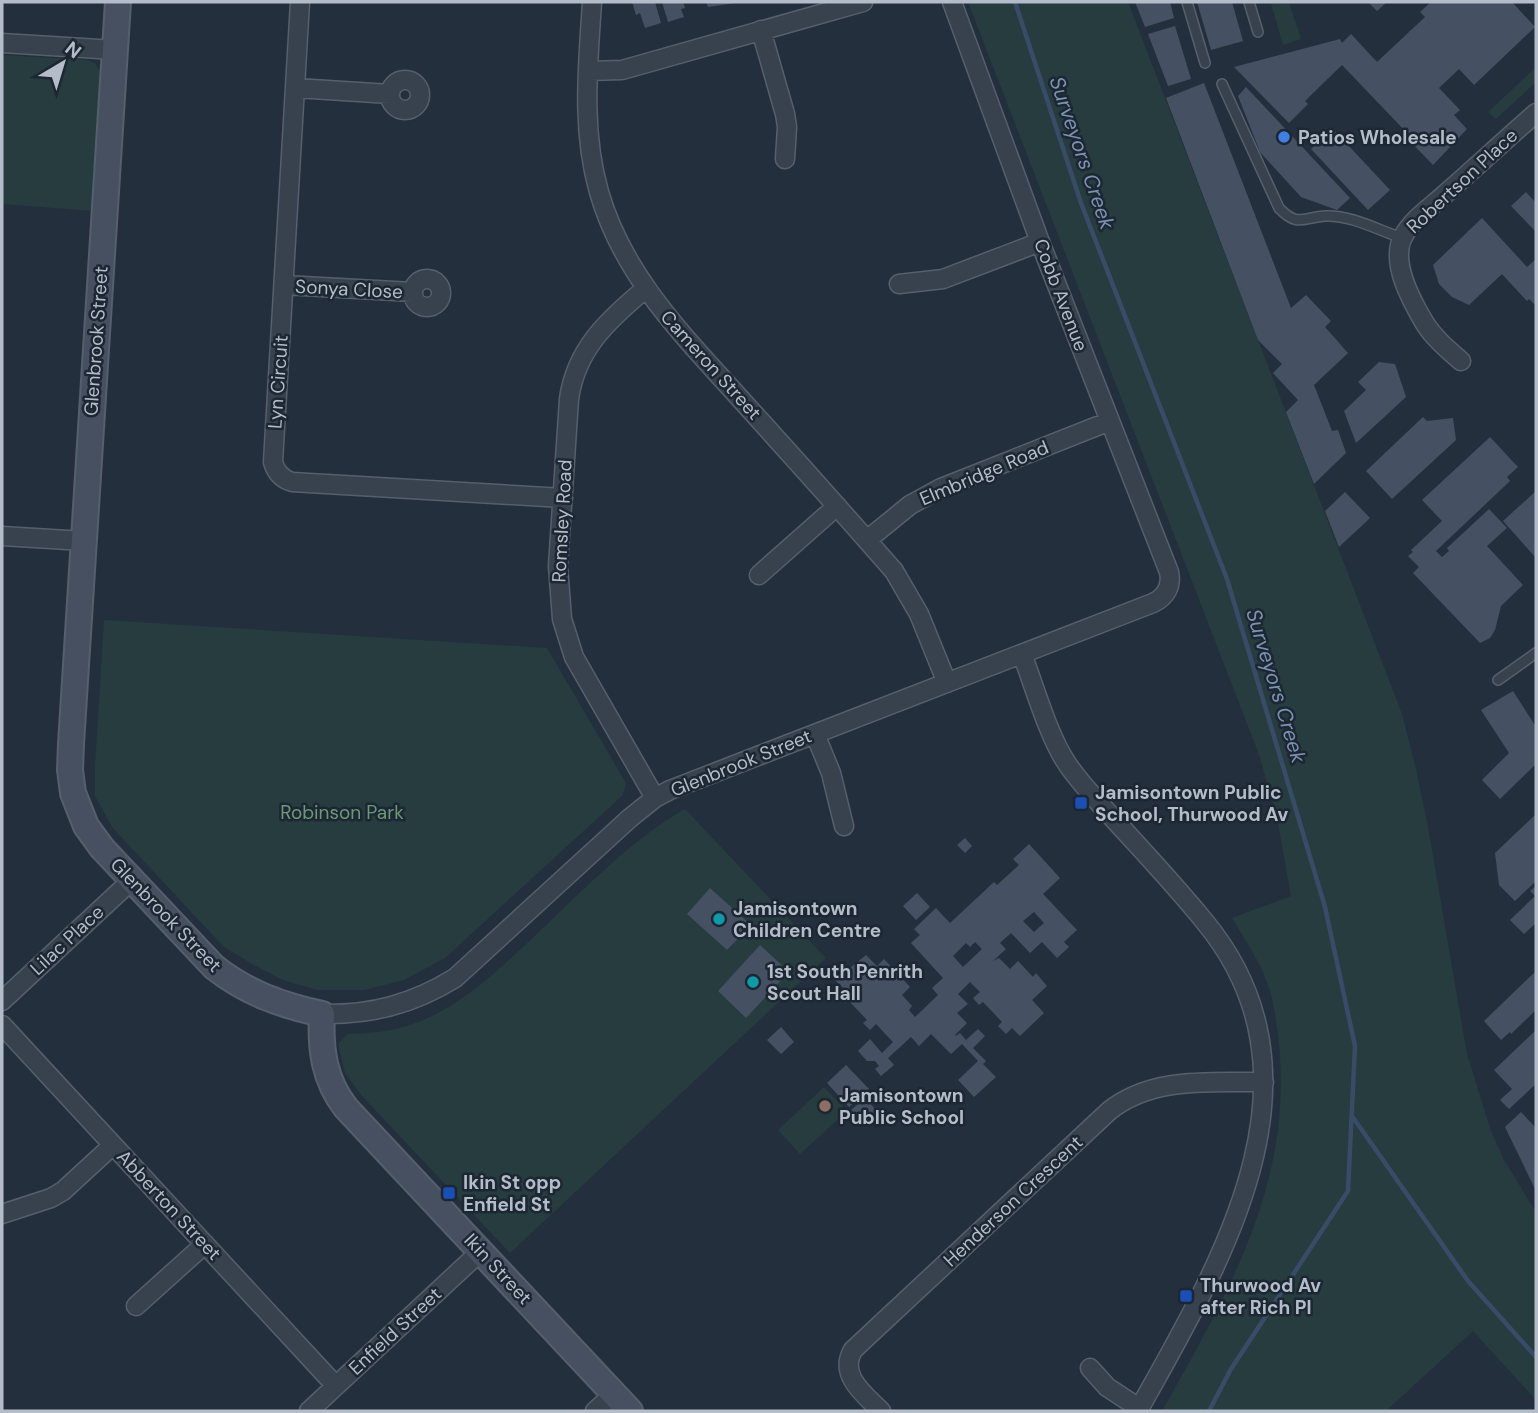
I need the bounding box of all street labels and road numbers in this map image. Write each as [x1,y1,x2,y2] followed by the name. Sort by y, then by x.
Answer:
[1401,123,1523,239] street label: Robertson Place
[1028,235,1094,355] street label: Cobb Avenue
[78,265,114,417] street label: Glenbrook Street
[295,274,403,304] street label: Sonya Close
[655,305,767,425] street label: Cameron Street
[262,334,294,430] street label: Lyn Circuit
[916,435,1052,511] street label: Elmbridge Road
[546,459,578,583] street label: Romsley Road
[667,723,815,803] street label: Glenbrook Street
[105,852,227,978] street label: Glenbrook Street
[25,899,109,981] street label: Lilac Place
[938,1130,1088,1272] street label: Henderson Crescent
[111,1144,227,1266] street label: Abberton Street
[459,1228,537,1310] street label: Ikin Street
[343,1282,447,1380] street label: Enfield Street

